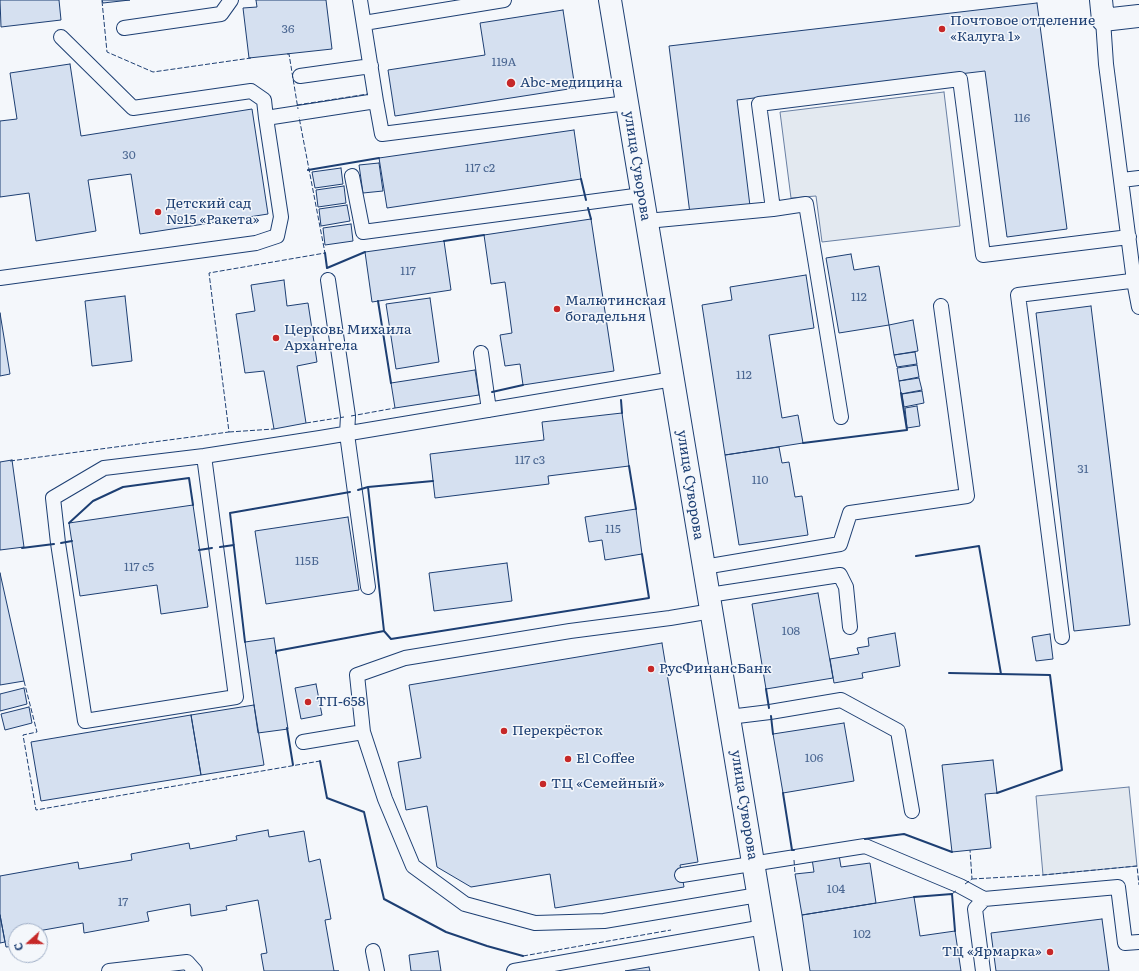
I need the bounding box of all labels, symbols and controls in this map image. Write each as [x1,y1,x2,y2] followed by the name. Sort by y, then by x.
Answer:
[950,13,1095,46] place label: Почтовое отделение «Калуга 1»
[282,22,294,36] house number: 36
[937,24,947,34] marker: Почтовое отделение «Калуга 1»
[492,55,516,69] house number: 119А
[520,75,622,91] place label: Abc-медицина
[505,77,517,89] marker: Abc-медицина
[620,110,654,222] street label: улица Суворова
[1014,111,1030,125] house number: 116
[122,148,136,162] house number: 30
[465,161,495,175] house number: 117 с2
[166,196,260,228] place label: Детский сад №15 «Ракета»
[153,207,163,217] marker: Детский сад №15 «Ракета»
[400,264,416,278] house number: 117
[851,290,867,304] house number: 112
[565,293,666,326] place label: Малютинская богадельня
[552,304,562,314] marker: Малютинская богадельня
[284,322,411,354] place label: Церковь Михаила Архангела
[271,333,281,343] marker: Церковь Михаила Архангела
[736,368,752,382] house number: 112
[673,429,707,541] street label: улица Суворова
[515,453,545,467] house number: 117 с3
[1077,462,1089,476] house number: 31
[752,473,768,487] house number: 110
[605,522,621,536] house number: 115
[295,554,319,568] house number: 115Б
[124,560,154,574] house number: 117 с5
[782,624,800,638] house number: 108
[659,661,772,677] place label: РусФинансБанк
[646,664,656,674] marker: РусФинансБанк
[316,694,365,710] place label: ТП-658
[303,697,313,707] marker: ТП-658
[512,723,603,739] place label: Перекрёсток
[499,726,509,736] marker: Перекрёсток
[727,749,761,861] street label: улица Суворова
[576,751,635,767] place label: El Coffee
[805,751,823,765] house number: 106
[563,754,573,764] marker: El Coffee
[551,776,665,792] place label: ТЦ «Семейный»
[538,779,548,789] marker: ТЦ «Семейный»
[827,882,845,896] house number: 104
[118,895,128,909] house number: 17
[8,923,48,963] north arrow
[853,927,871,941] house number: 102
[9,940,27,953] text: С
[942,944,1042,960] place label: ТЦ «Ярмарка»
[1045,947,1055,957] marker: ТЦ «Ярмарка»

